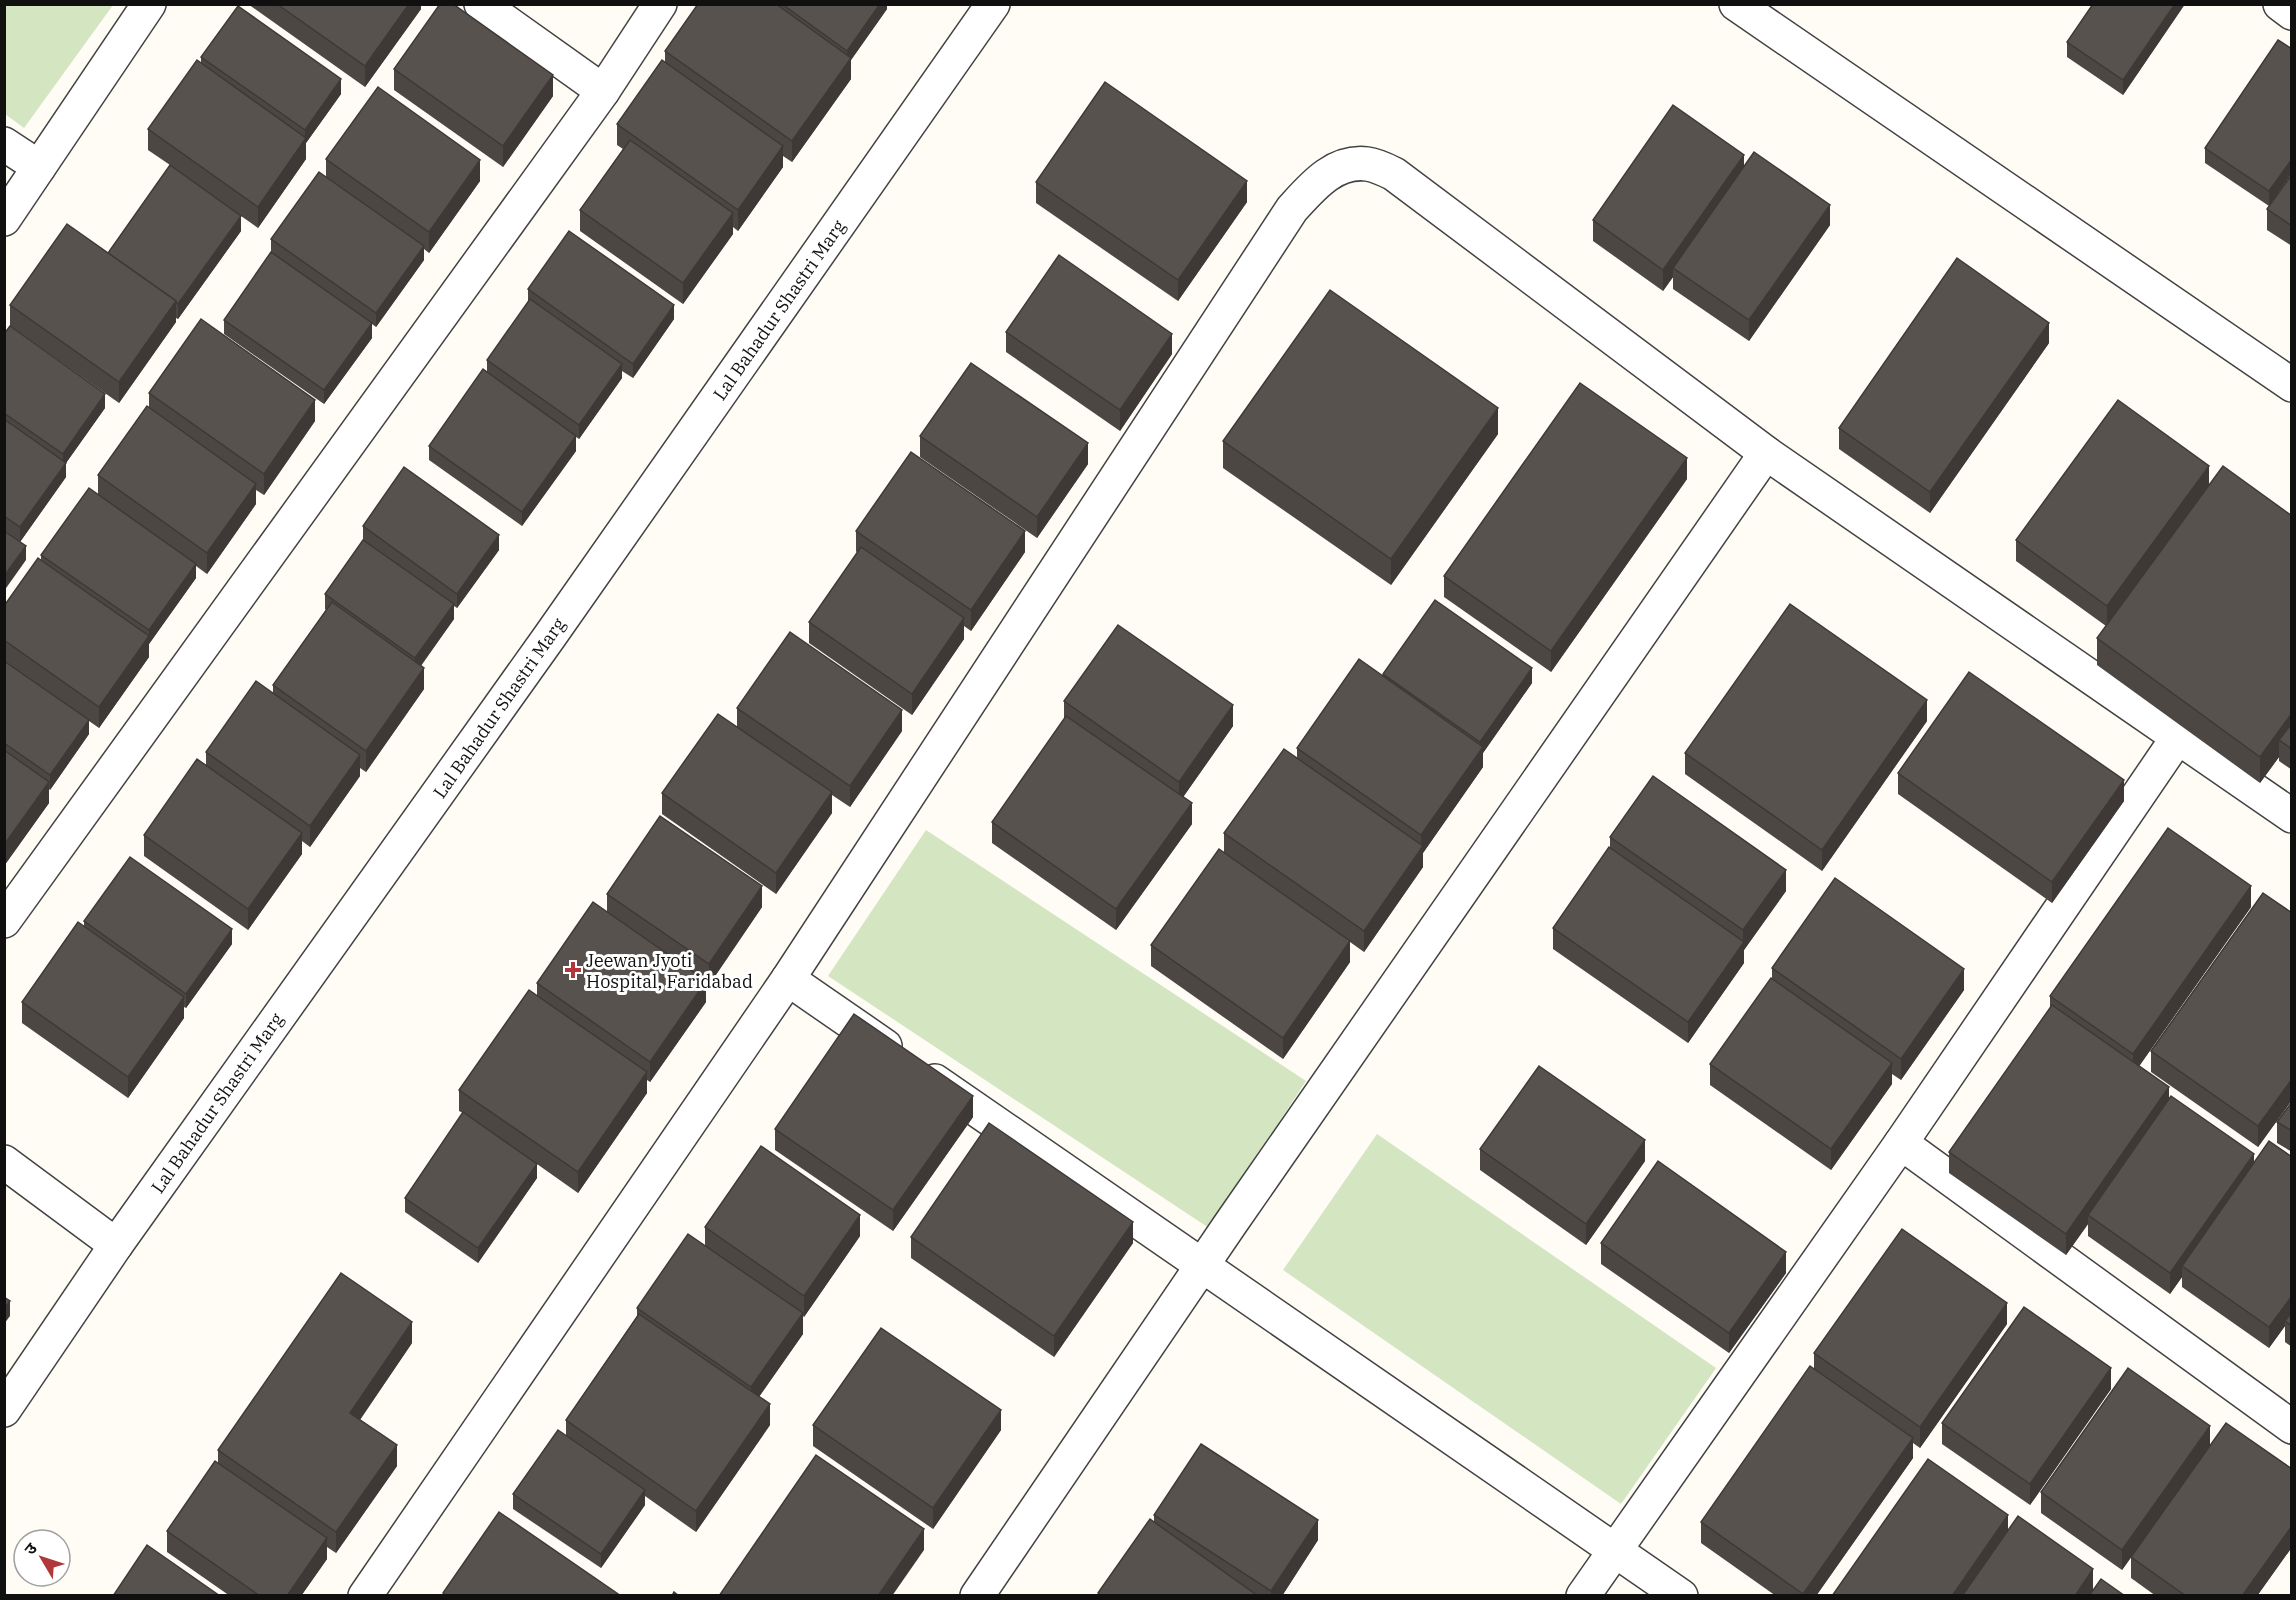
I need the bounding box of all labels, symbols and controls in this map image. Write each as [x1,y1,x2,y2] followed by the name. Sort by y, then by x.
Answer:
[708,215,850,405] street label: Lal Bahadur Shastri Marg
[428,613,570,803] street label: Lal Bahadur Shastri Marg
[586,949,753,993] place label: Jeewan Jyoti Hospital, Faridabad
[564,961,582,979] marker: Jeewan Jyoti Hospital, Faridabad
[146,1008,288,1198] street label: Lal Bahadur Shastri Marg
[12,1528,72,1588] north arrow
[20,1538,41,1558] text: उ

